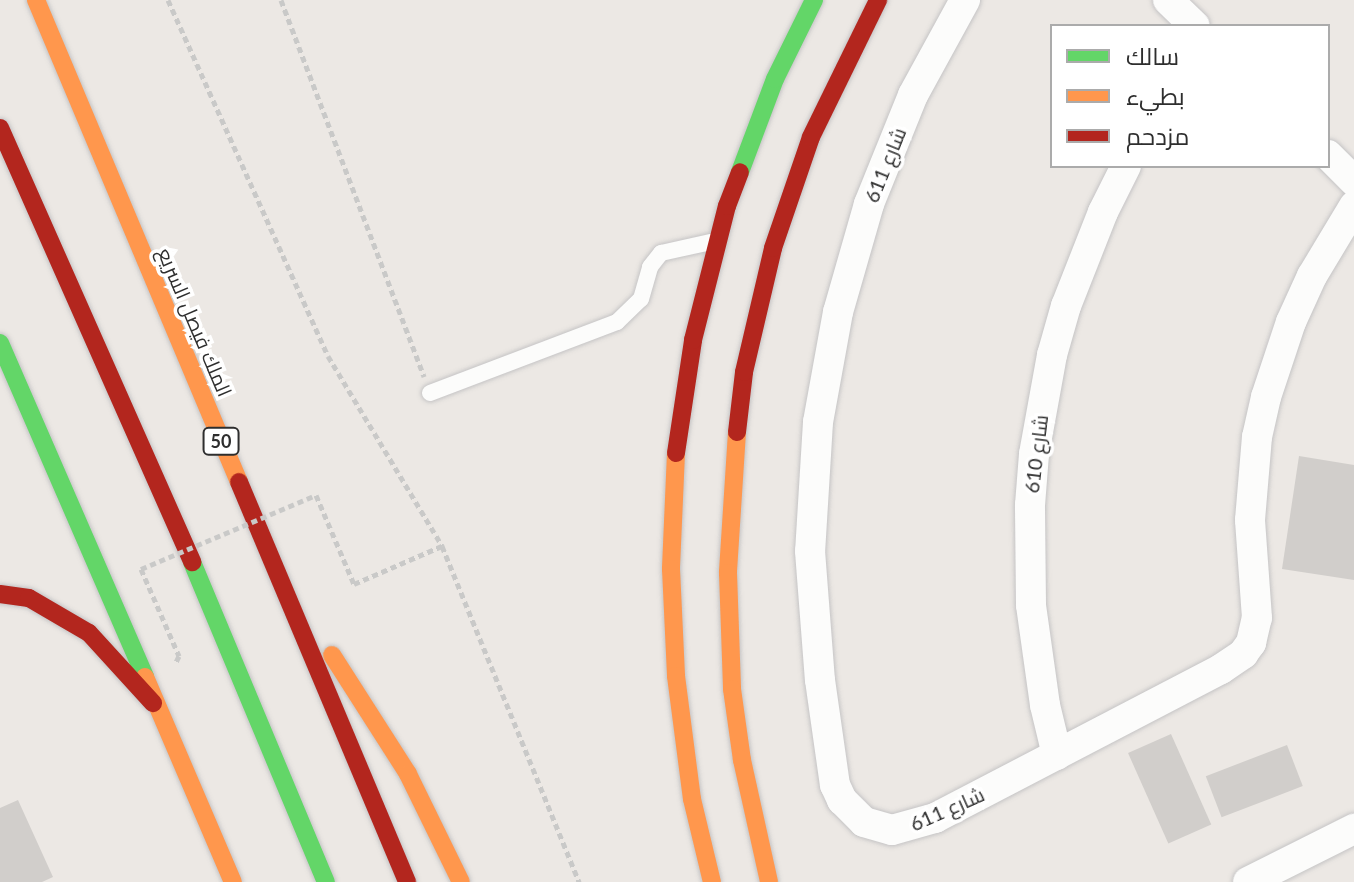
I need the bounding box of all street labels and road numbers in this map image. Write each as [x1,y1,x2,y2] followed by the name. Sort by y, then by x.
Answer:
[859,124,911,206] street label: شارع 611
[153,244,237,400] street label: الملك فيصل السريع
[1019,414,1053,494] street label: شارع 610
[201,427,241,455] road number: 50
[906,782,988,836] street label: شارع 611

